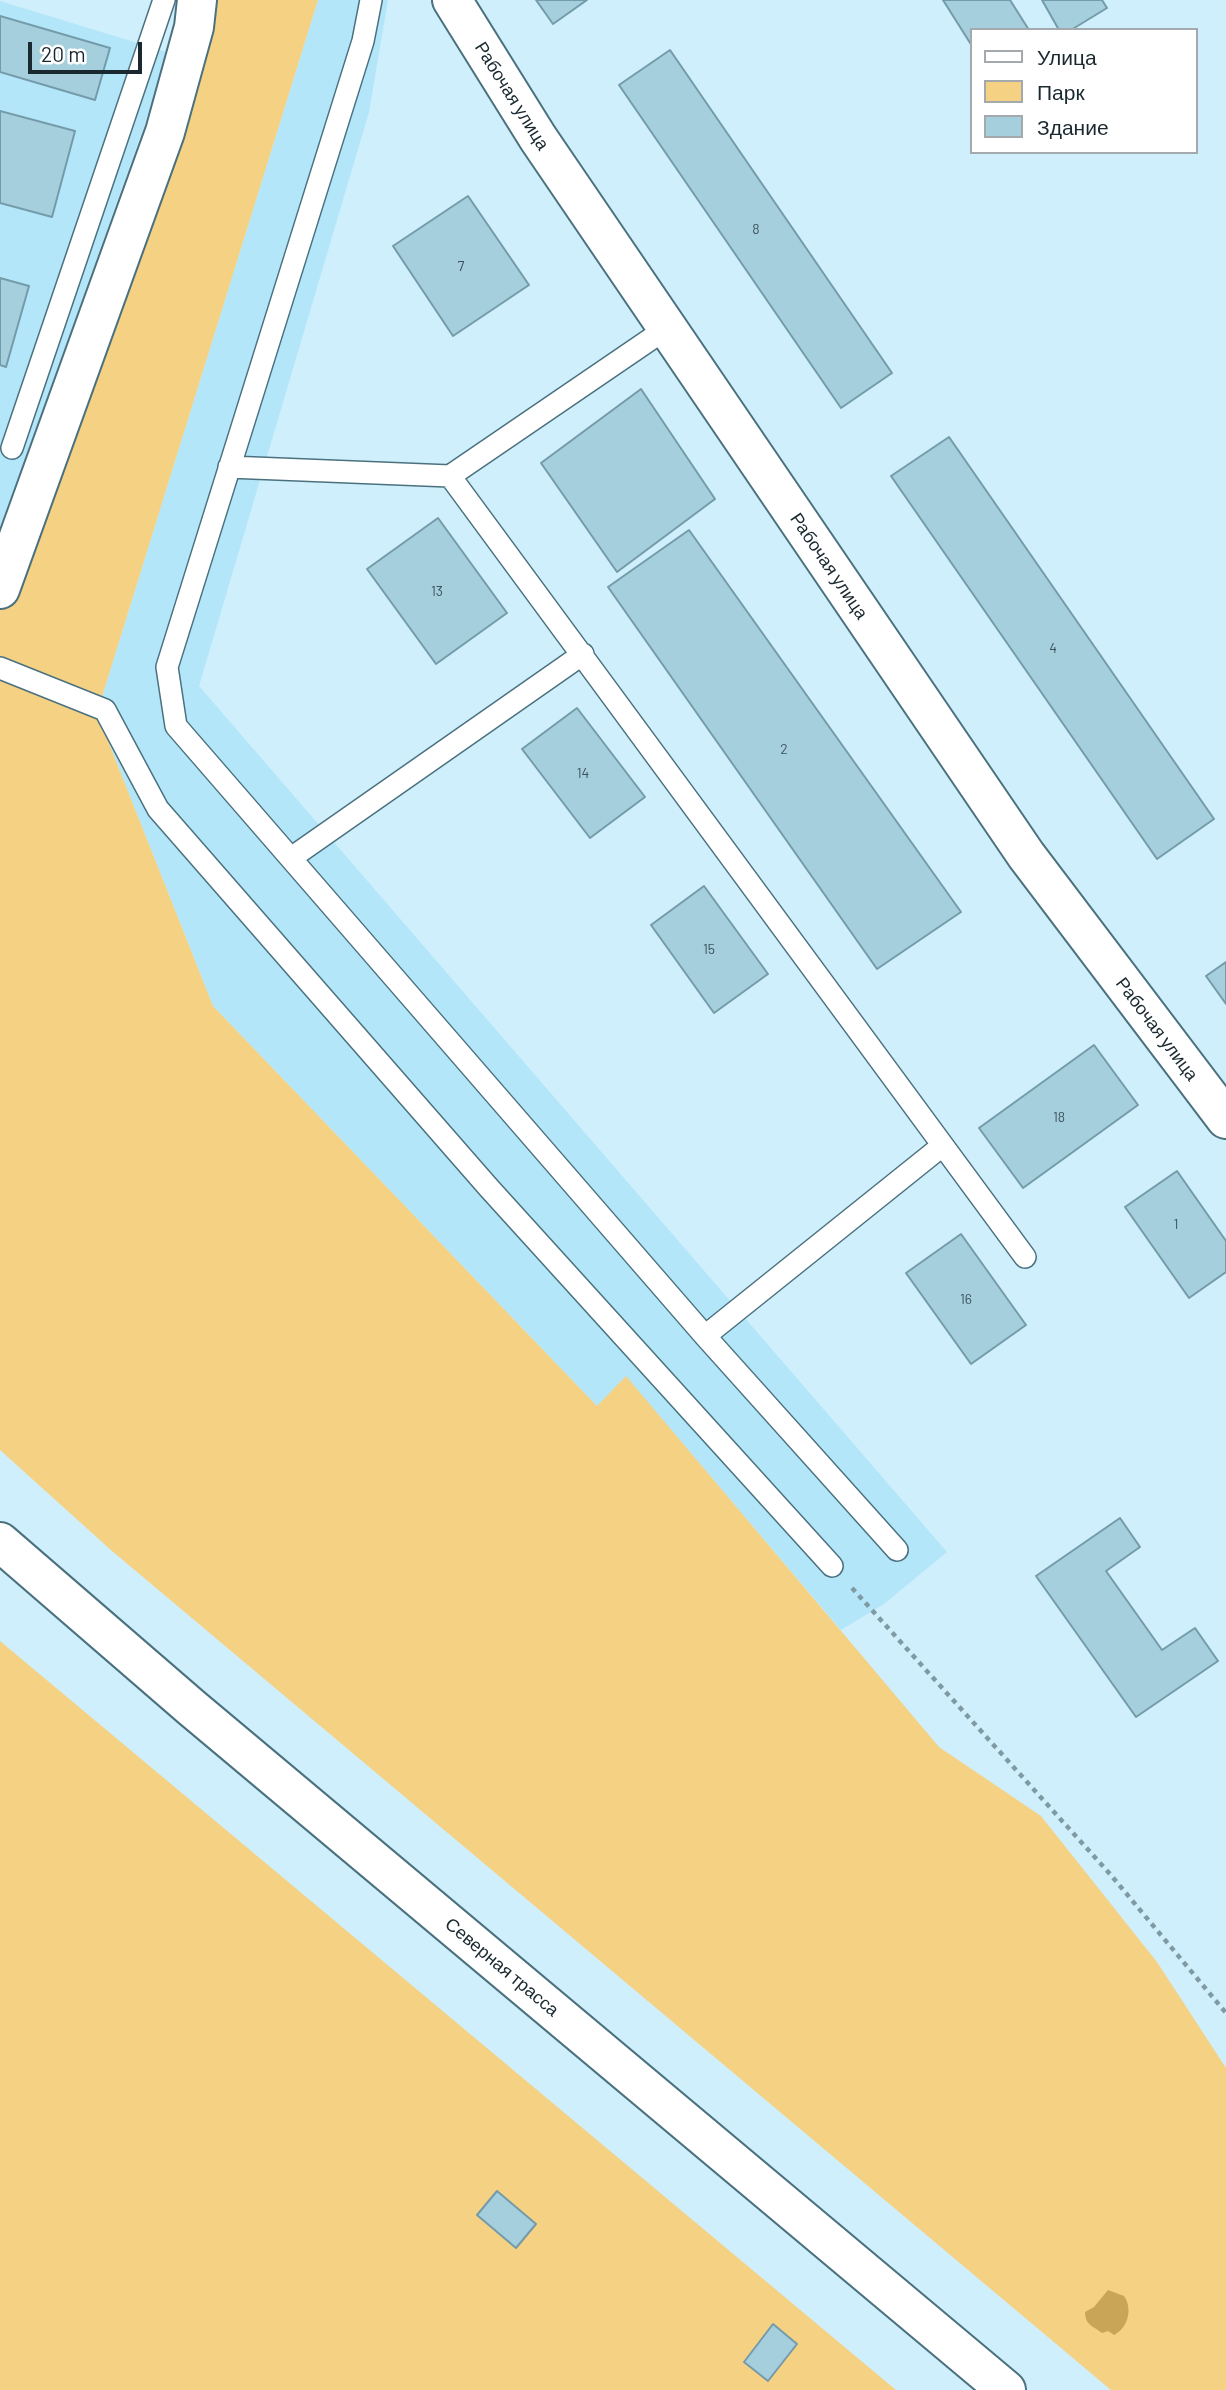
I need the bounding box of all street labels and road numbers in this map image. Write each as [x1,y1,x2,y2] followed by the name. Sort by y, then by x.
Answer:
[470,38,554,154] street label: Рабочая улица
[785,509,873,623] street label: Рабочая улица
[1111,973,1203,1085] street label: Рабочая улица
[441,1913,563,2021] street label: Северная трасса

